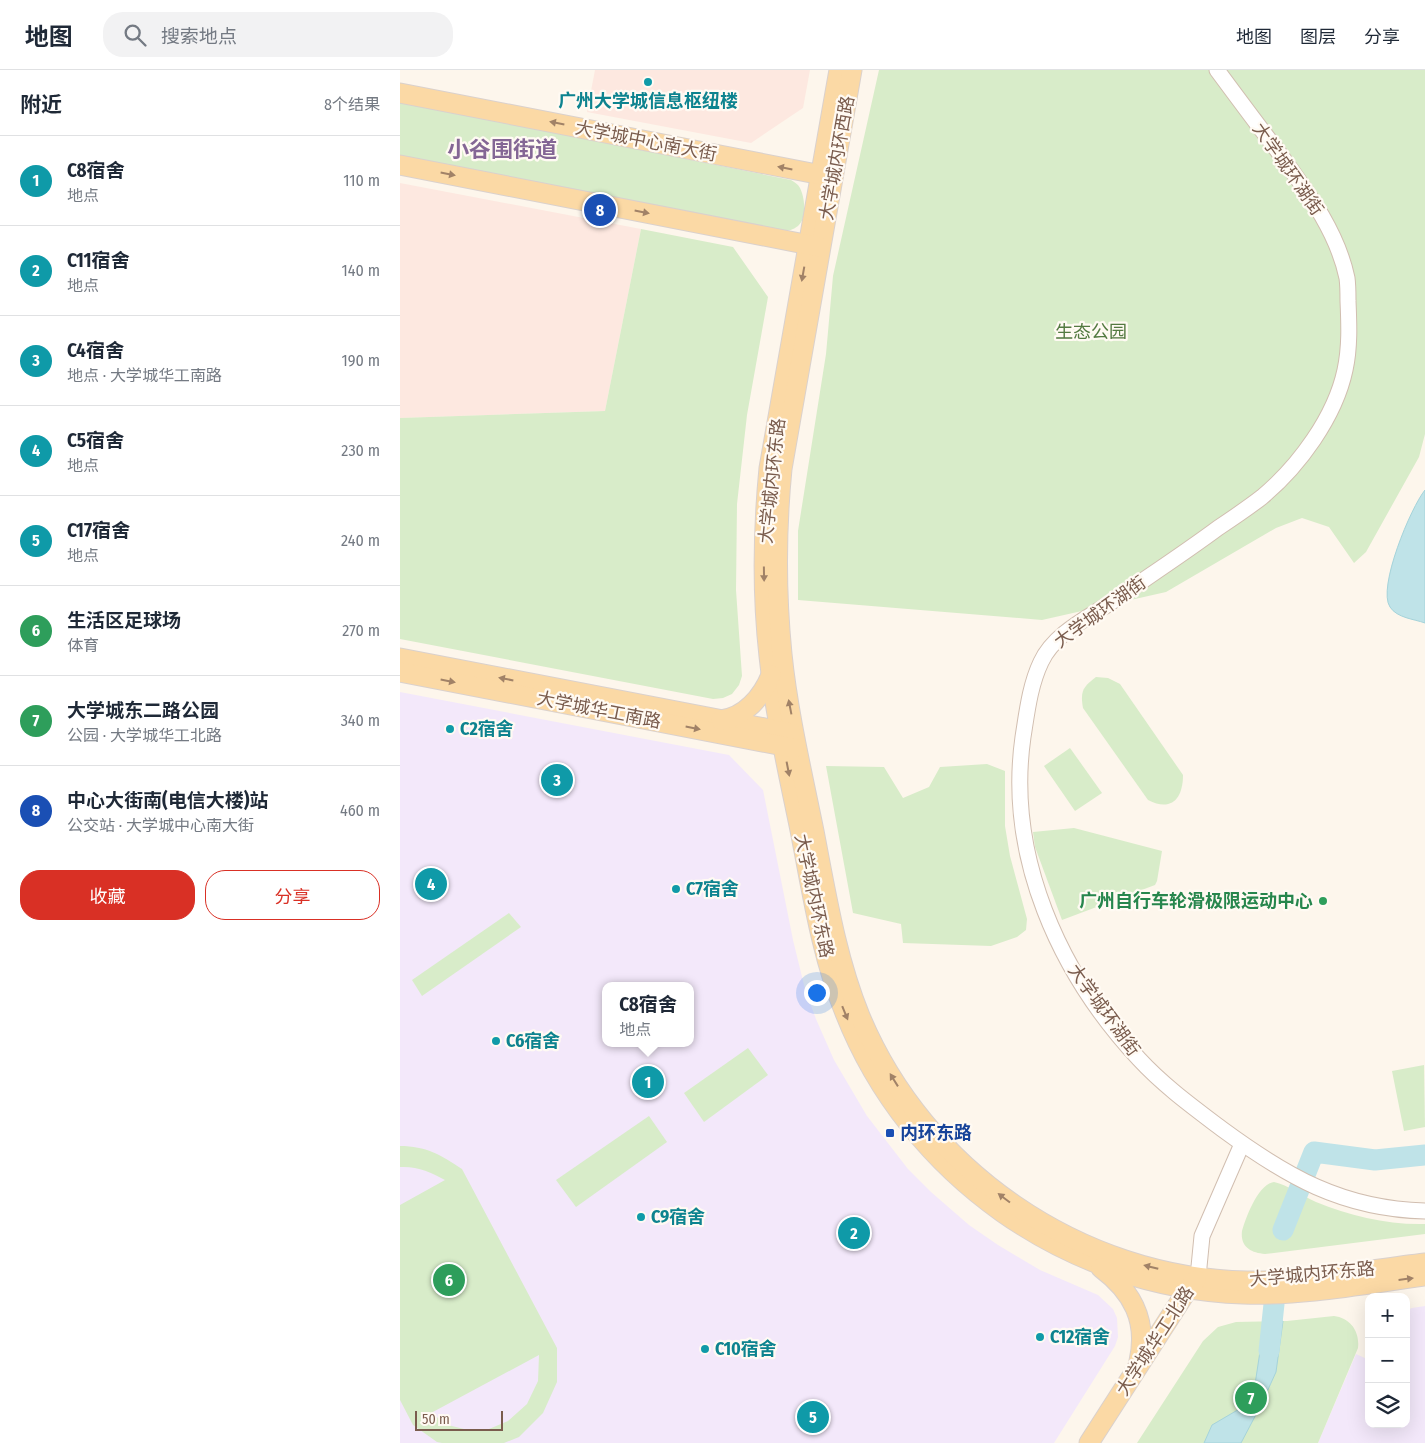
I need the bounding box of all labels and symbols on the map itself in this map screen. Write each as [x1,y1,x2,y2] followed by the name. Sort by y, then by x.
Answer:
[642,76,654,88] marker: 广州大学城信息枢纽楼
[558,90,738,112] place label: 广州大学城信息枢纽楼
[815,94,859,222] street label: 大学城内环西路
[573,116,719,166] street label: 大学城中心南大街
[1248,118,1328,220] street label: 大学城环湖街
[549,119,565,127] one-way arrow
[447,136,557,163] district label: 小谷围街道
[778,164,793,172] one-way arrow
[440,170,455,178] one-way arrow
[584,191,616,229] pin: 8
[634,208,649,216] one-way arrow
[798,267,806,283] one-way arrow
[1055,321,1127,343] park label: 生态公园
[754,417,790,545] street label: 大学城内环东路
[760,566,768,582] one-way arrow
[1050,571,1150,653] street label: 大学城环湖街
[499,675,514,683] one-way arrow
[440,677,455,685] one-way arrow
[535,687,663,733] street label: 大学城华工南路
[786,700,794,715] one-way arrow
[460,718,514,740] place label: C2宿舍
[444,723,456,735] marker: C2宿舍
[686,725,702,733] one-way arrow
[541,761,573,799] pin: 3
[784,762,792,777] one-way arrow
[790,832,838,960] street label: 大学城内环东路
[415,865,447,903] pin: 4
[686,878,739,900] place label: C7宿舍
[670,883,682,895] marker: C7宿舍
[1079,890,1313,912] place label: 广州自行车轮滑极限运动中心
[1317,895,1329,907] marker: 广州自行车轮滑极限运动中心
[1063,960,1145,1060] street label: 大学城环湖街
[804,980,830,1006] your location
[841,1005,849,1020] one-way arrow
[506,1030,560,1052] place label: C6宿舍
[490,1035,502,1047] marker: C6宿舍
[632,1063,664,1101] pin: 1
[889,1074,899,1087] one-way arrow
[900,1122,972,1144] place label: 内环东路
[884,1127,896,1139] marker: 内环东路
[997,1193,1011,1203] one-way arrow
[651,1206,705,1228] place label: C9宿舍
[635,1211,647,1223] marker: C9宿舍
[838,1214,870,1252] pin: 2
[1248,1258,1376,1290] street label: 大学城内环东路
[433,1261,465,1299] pin: 6
[1143,1263,1158,1271] one-way arrow
[1398,1275,1414,1283] one-way arrow
[1111,1282,1199,1400] street label: 大学城华工北路
[1050,1326,1110,1348] place label: C12宿舍
[1034,1331,1046,1343] marker: C12宿舍
[715,1338,777,1360] place label: C10宿舍
[699,1343,711,1355] marker: C10宿舍
[1235,1379,1267,1417] pin: 7
[797,1398,829,1436] pin: 5
[415,1408,502,1431] scale bar

